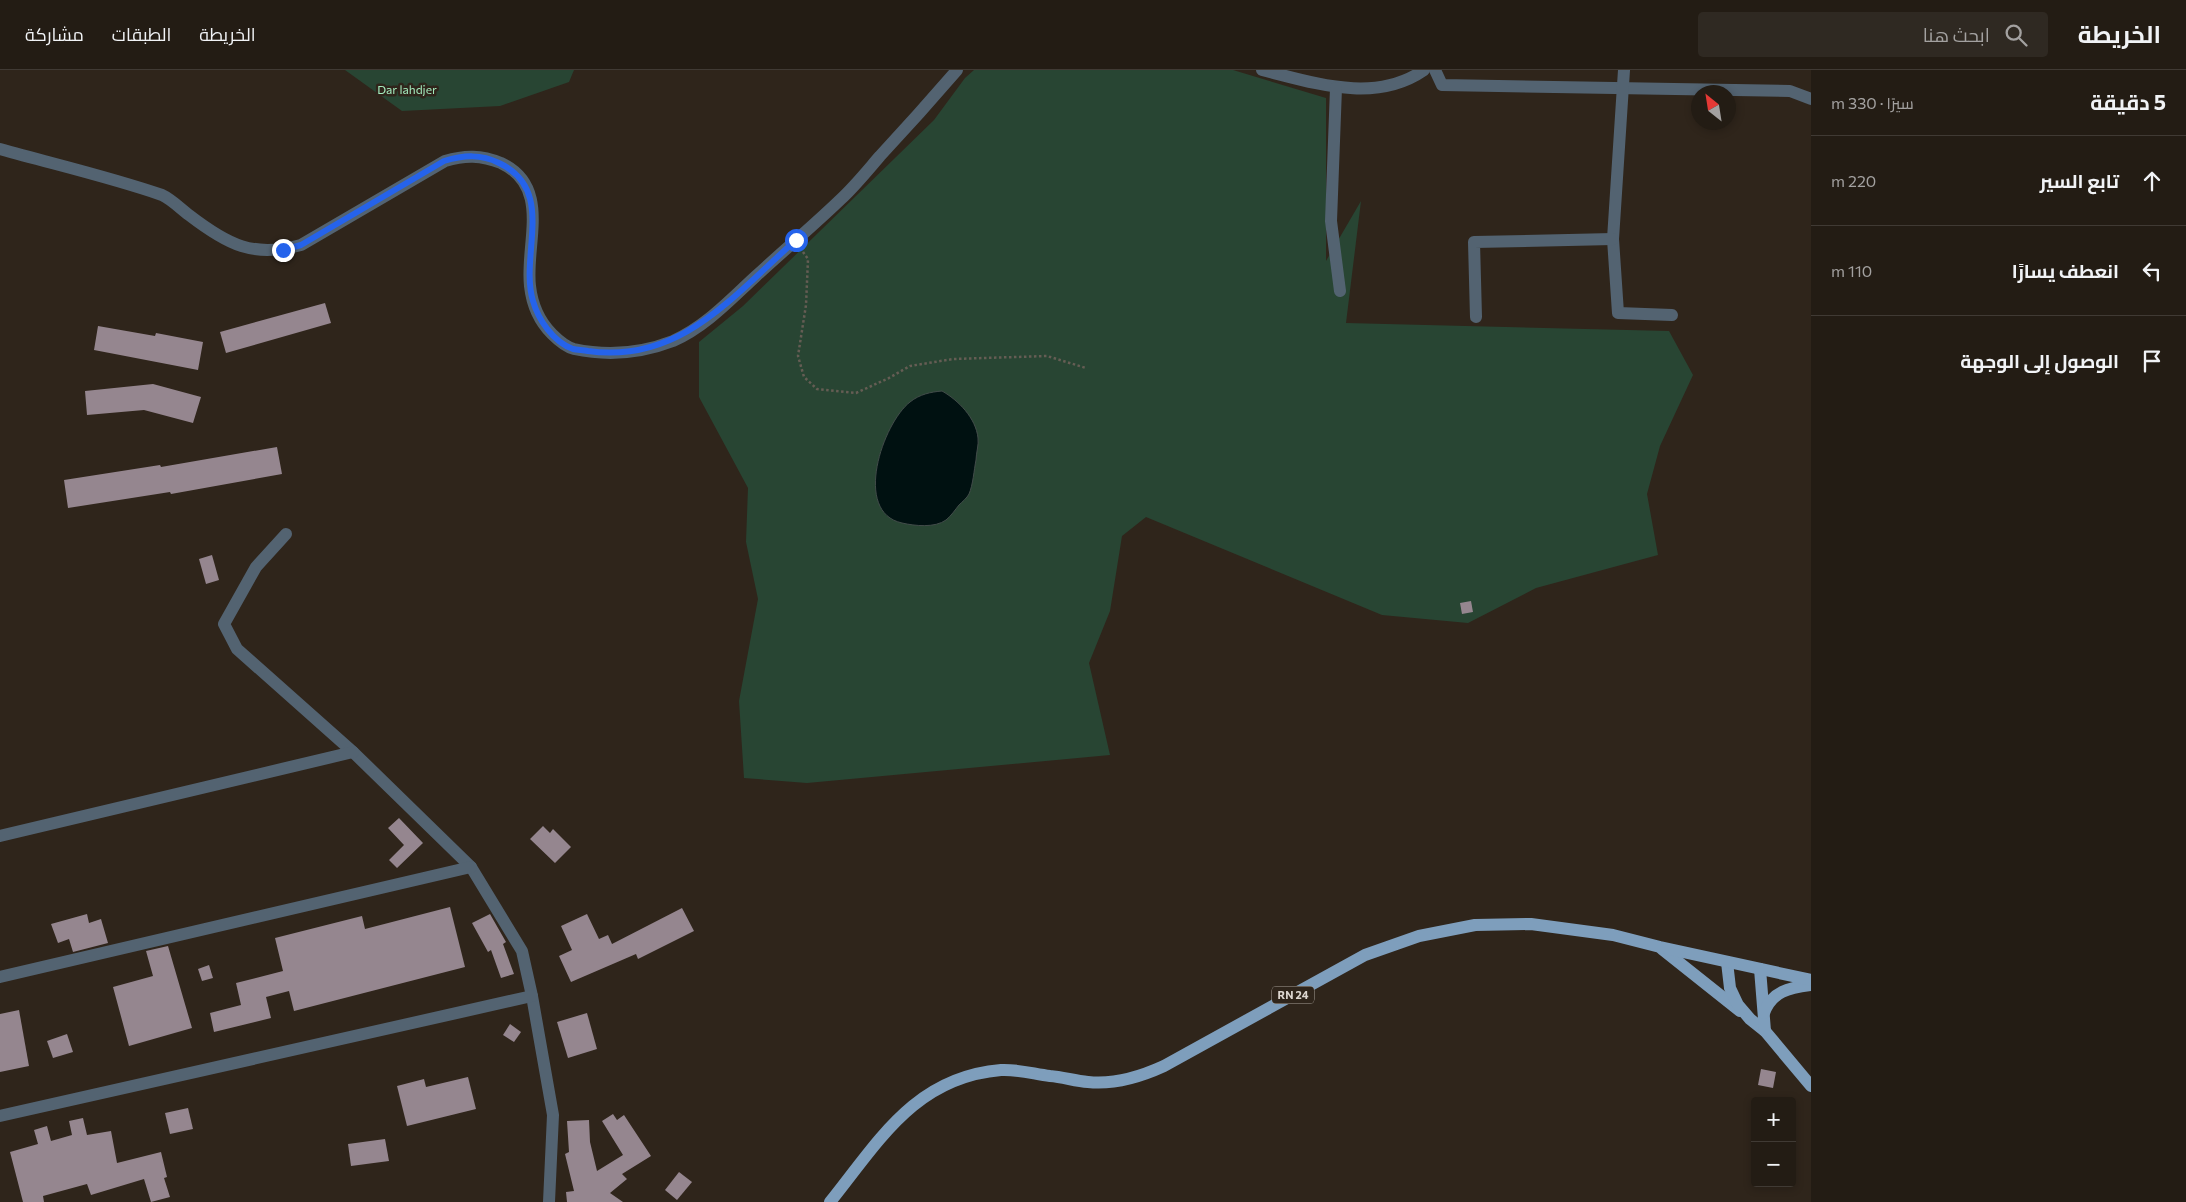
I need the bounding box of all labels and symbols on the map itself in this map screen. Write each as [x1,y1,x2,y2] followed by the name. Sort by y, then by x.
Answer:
[377,82,437,96] park label: Dar lahdjer
[1691,85,1736,130] north arrow
[785,229,808,252] route start
[272,239,295,262] route end
[1272,986,1314,1004] road number: RN 24

